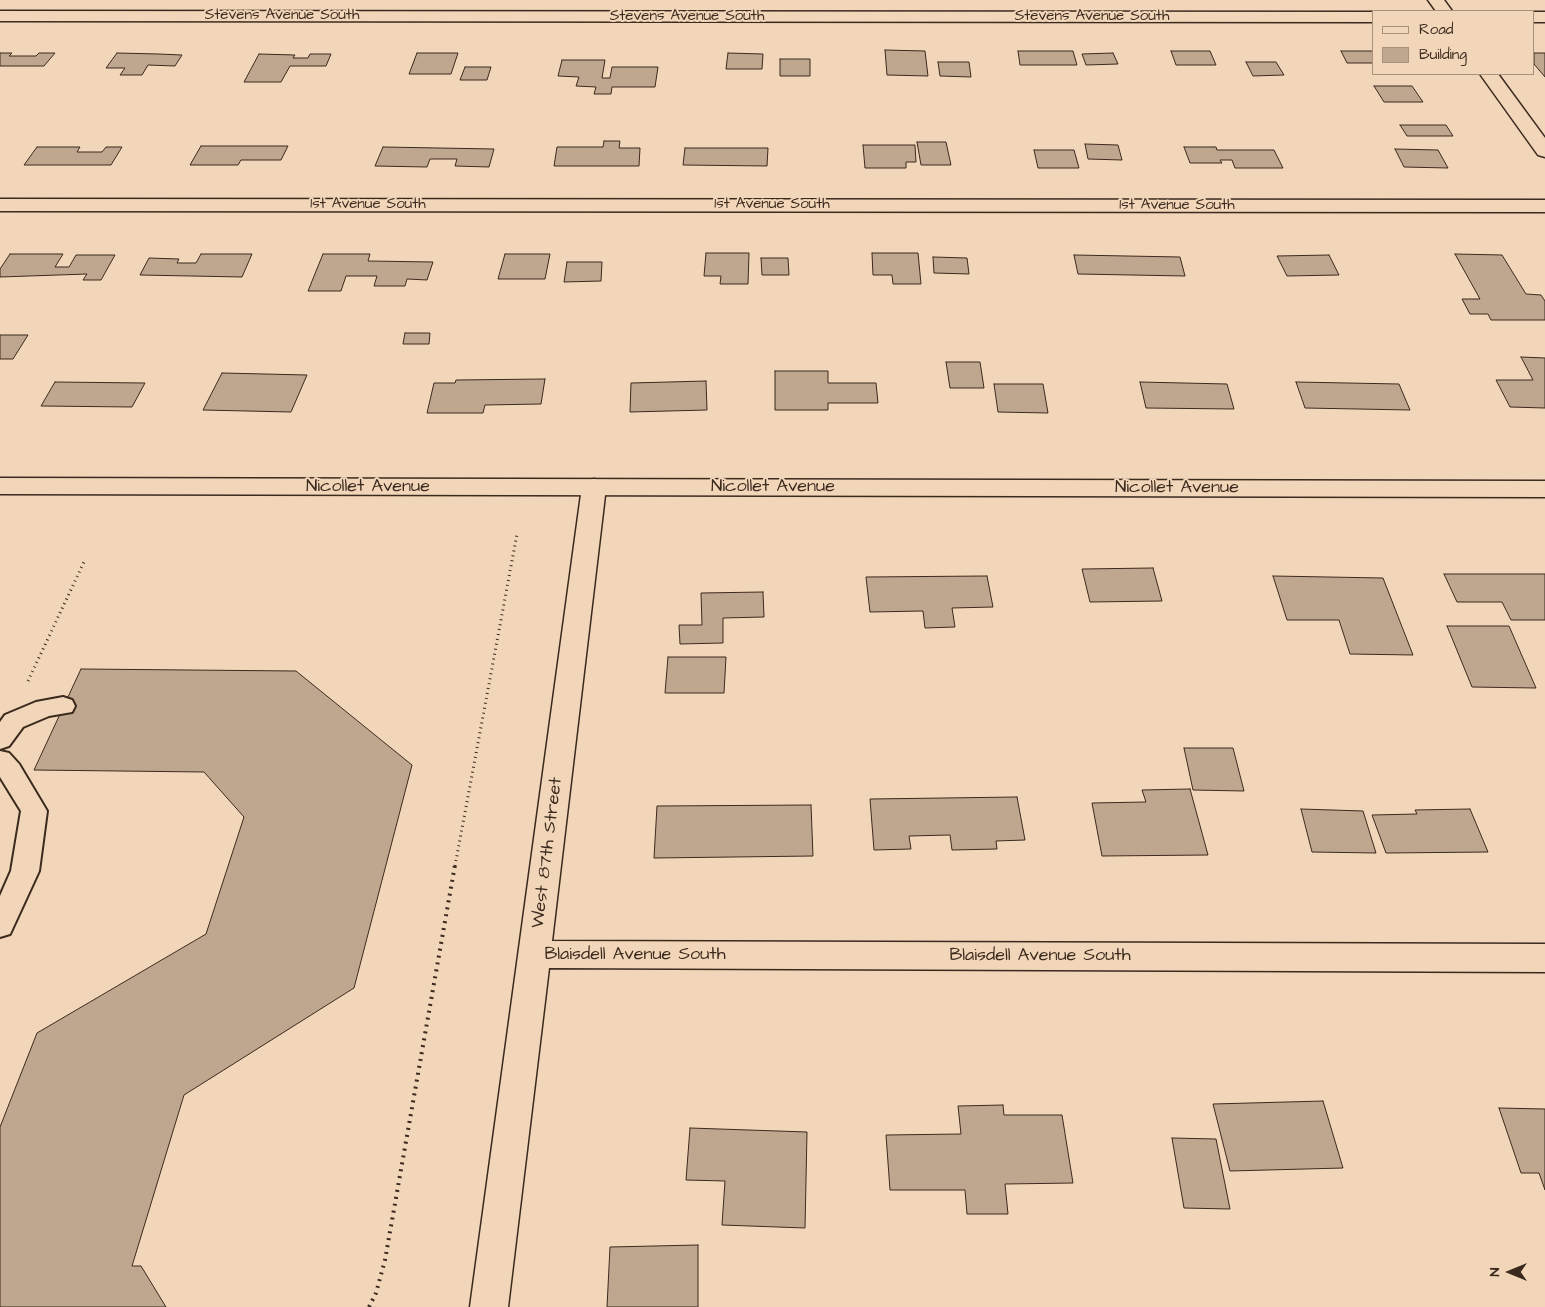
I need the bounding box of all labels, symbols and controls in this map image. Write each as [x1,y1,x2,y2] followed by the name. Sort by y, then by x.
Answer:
[205,7,359,25] street label: Stevens Avenue South
[610,8,764,26] street label: Stevens Avenue South
[1015,8,1169,26] street label: Stevens Avenue South
[1372,10,1535,75] legend
[1419,19,1453,40] text: Road
[1419,44,1467,65] text: Building
[310,196,426,214] street label: 1st Avenue South
[714,196,830,214] street label: 1st Avenue South
[1119,197,1235,215] street label: 1st Avenue South
[306,476,430,498] street label: Nicollet Avenue
[711,476,835,498] street label: Nicollet Avenue
[1115,477,1239,499] street label: Nicollet Avenue
[528,776,568,930] street label: West 87th Street
[544,944,726,966] street label: Blaisdell Avenue South
[949,945,1131,967] street label: Blaisdell Avenue South
[1485,1247,1535,1297] north arrow
[1485,1268,1505,1276] text: N

